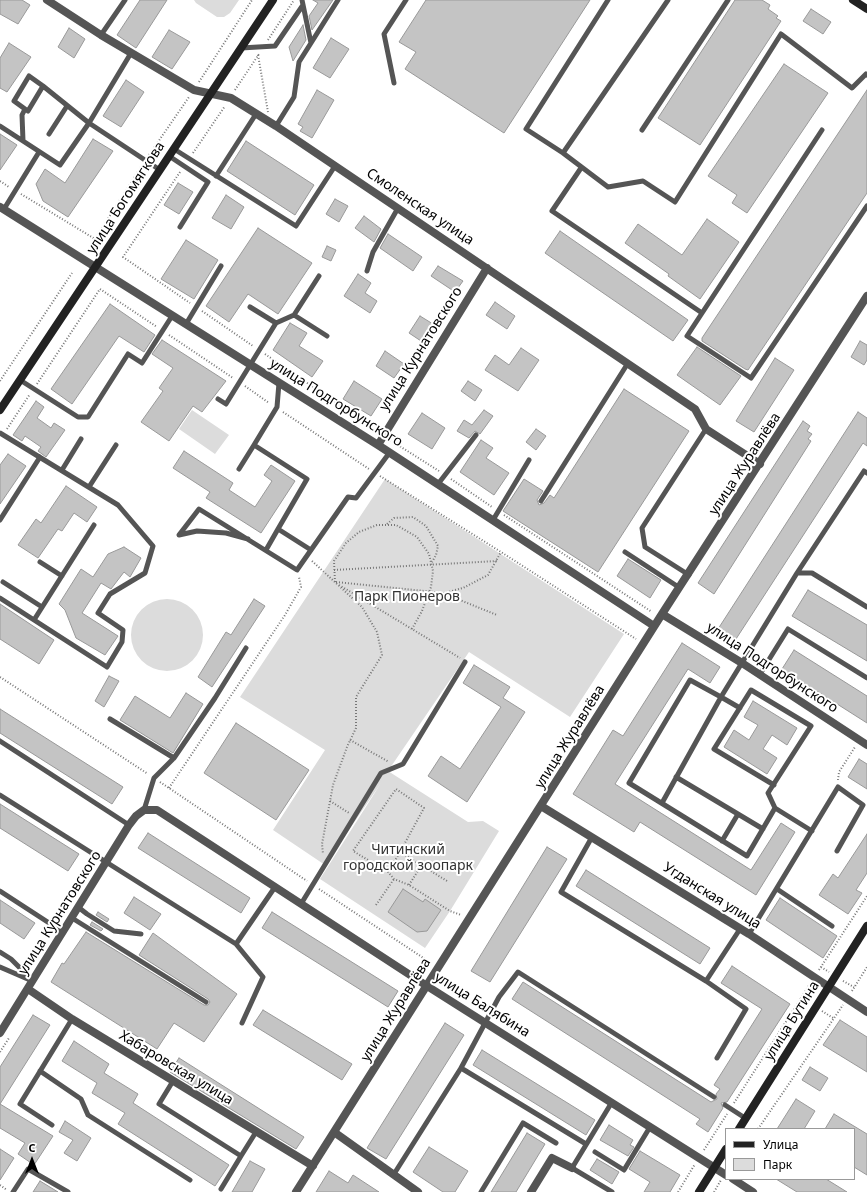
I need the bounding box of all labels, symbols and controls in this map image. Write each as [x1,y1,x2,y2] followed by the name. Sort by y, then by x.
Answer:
[83,139,169,257] street label: улица Богомягкова
[363,165,477,249] street label: Смоленская улица
[376,284,466,414] street label: улица Курнатовского
[266,355,406,451] street label: улица Подгорбунского
[706,410,784,518] street label: улица Журавлёва
[354,589,460,605] park label: Парк Пионеров
[703,619,841,717] street label: улица Подгорбунского
[531,682,609,792] street label: улица Журавлёва
[343,842,473,874] park label: Читинский городской зоопарк
[15,848,105,978] street label: улица Курнатовского
[660,859,764,933] street label: Угданская улица
[357,955,435,1065] street label: улица Журавлёва
[431,969,533,1041] street label: улица Балябина
[761,978,823,1064] street label: улица Бутина
[116,1027,236,1109] street label: Хабаровская улица
[725,1128,855,1180] legend
[763,1136,798,1153] text: Улица
[12,1140,52,1180] north arrow
[28,1140,36,1155] text: С
[763,1156,792,1173] text: Парк

